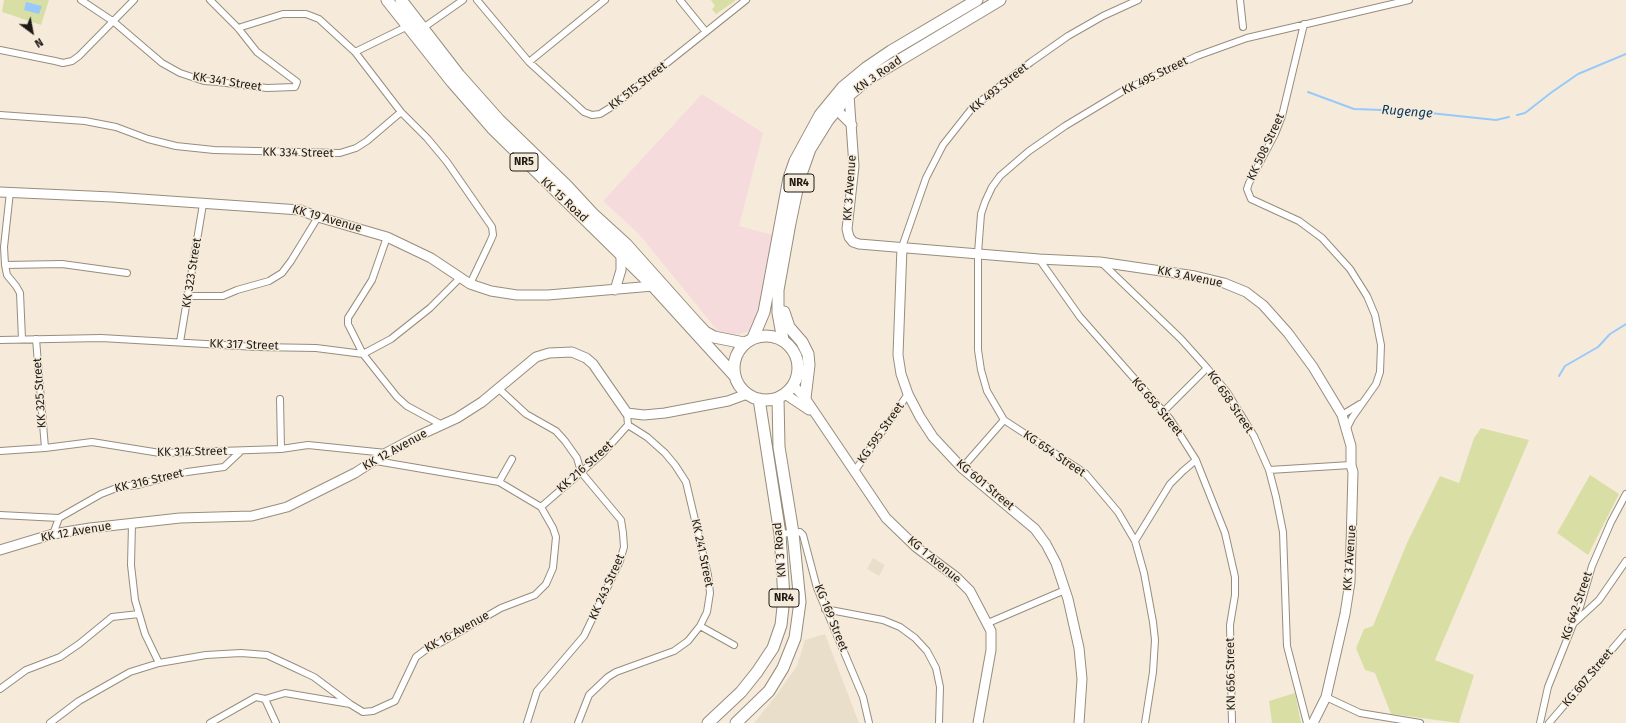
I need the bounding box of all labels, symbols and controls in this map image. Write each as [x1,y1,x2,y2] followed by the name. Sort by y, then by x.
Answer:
[12,12,52,52] north arrow
[32,35,45,50] text: N
[851,53,905,97] street label: KN 3 Road
[1120,54,1190,98] street label: KK 495 Street
[606,59,670,113] street label: KK 515 Street
[967,60,1031,116] street label: KK 493 Street
[191,69,263,95] street label: KK 341 Street
[1381,102,1433,122] water label: Rugenge
[1244,111,1288,183] street label: KK 508 Street
[262,145,334,161] street label: KK 334 Street
[510,153,538,171] road number: NR5
[841,154,859,222] street label: KK 3 Avenue
[537,174,591,226] street label: KK 15 Road
[784,174,814,192] road number: NR4
[290,202,364,236] street label: KK 19 Avenue
[179,237,205,309] street label: KK 323 Street
[1156,263,1224,291] street label: KK 3 Avenue
[209,337,279,353] street label: KK 317 Street
[30,357,50,429] street label: KK 325 Street
[1204,368,1256,436] street label: KG 658 Street
[1128,375,1186,439] street label: KG 656 Street
[855,400,907,466] street label: KG 595 Street
[360,426,430,474] street label: KK 12 Avenue
[1020,428,1088,480] street label: KG 654 Street
[554,438,616,496] street label: KK 216 Street
[157,444,227,460] street label: KK 314 Street
[953,457,1017,513] street label: KG 601 Street
[113,466,185,496] street label: KK 316 Street
[688,517,716,589] street label: KK 241 Street
[40,519,112,545] street label: KK 12 Avenue
[770,522,790,578] street label: KN 3 Road
[1341,524,1359,592] street label: KK 3 Avenue
[904,533,964,587] street label: KG 1 Avenue
[586,552,628,622] street label: KK 243 Street
[1558,570,1596,642] street label: KG 642 Street
[811,582,851,654] street label: KG 169 Street
[769,589,799,607] road number: NR4
[422,608,492,656] street label: KK 16 Avenue
[1223,637,1239,711] street label: KN 656 Street
[1559,646,1617,710] street label: KG 607 Street

